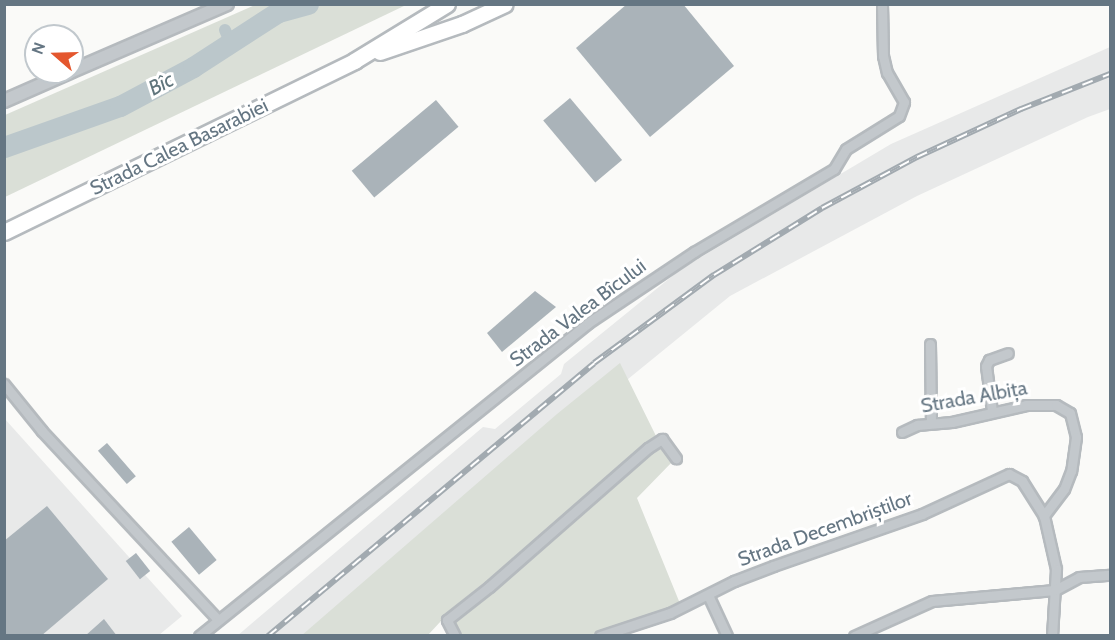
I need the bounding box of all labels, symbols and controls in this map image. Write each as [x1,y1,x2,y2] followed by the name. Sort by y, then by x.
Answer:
[24,24,84,84] north arrow
[28,40,49,57] text: N
[144,67,178,101] water label: Bîc
[86,93,272,201] street label: Strada Calea Basarabiei
[505,254,651,372] street label: Strada Valea Bîcului
[919,376,1029,418] street label: Strada Albița
[735,486,915,572] street label: Strada Decembriștilor

